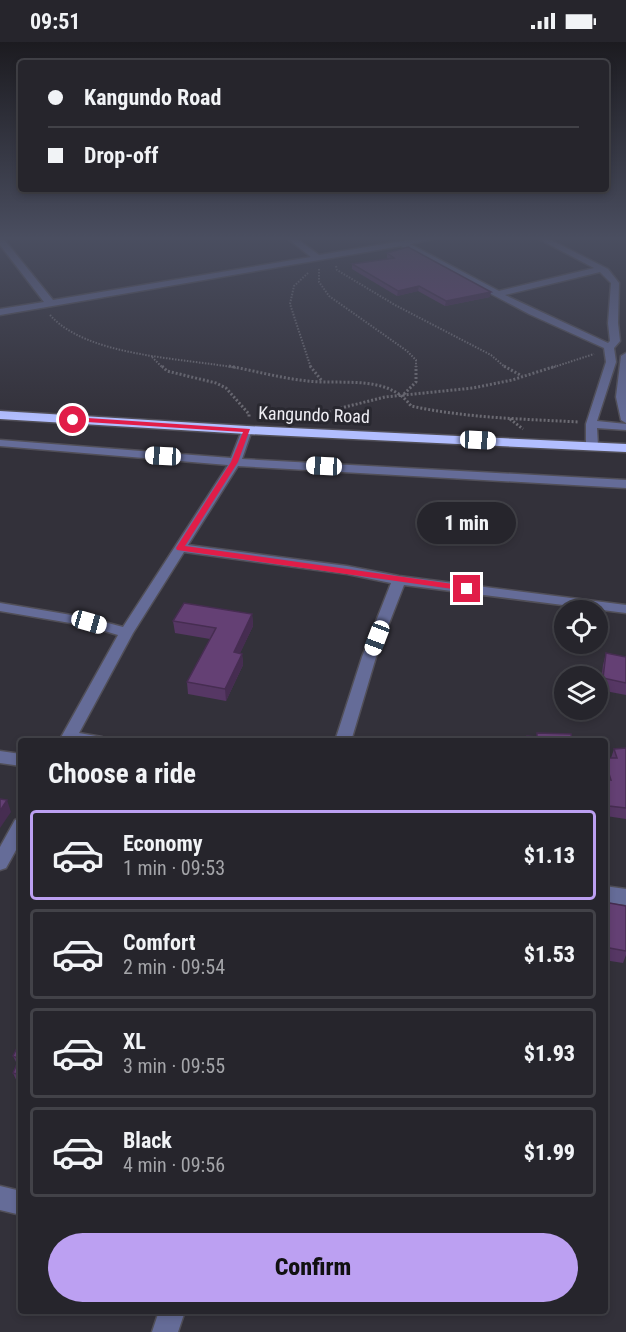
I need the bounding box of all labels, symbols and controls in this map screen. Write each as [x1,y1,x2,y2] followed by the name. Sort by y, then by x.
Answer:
[30,9,81,34] text: 09:51
[84,85,221,110] text: Kangundo Road
[84,143,158,168] text: Drop-off
[258,402,370,427] street label: Kangundo Road
[59,406,86,433] route start
[460,430,496,450] car
[145,446,181,466] car
[306,456,342,476] car
[418,502,516,544] callout: 1 min
[444,511,489,535] text: 1 min
[453,575,480,602] route end
[554,600,608,720] map controls
[554,600,608,654] button: locate
[69,608,109,636] car
[362,618,392,658] car
[554,666,608,720] button: layers
[48,758,196,790] text: Choose a ride
[51,828,105,882] icon: car
[123,831,203,856] text: Economy
[524,843,575,868] text: $1.13
[123,856,225,880] text: 1 min · 09:53
[51,927,105,981] icon: car
[123,930,196,955] text: Comfort
[524,942,575,967] text: $1.53
[123,955,225,979] text: 2 min · 09:54
[51,1026,105,1080] icon: car
[123,1029,146,1054] text: XL
[524,1041,575,1066] text: $1.93
[123,1054,225,1078] text: 3 min · 09:55
[51,1125,105,1179] icon: car
[123,1128,172,1153] text: Black
[524,1140,575,1165] text: $1.99
[123,1153,225,1177] text: 4 min · 09:56
[48,1233,578,1302] button: Confirm

